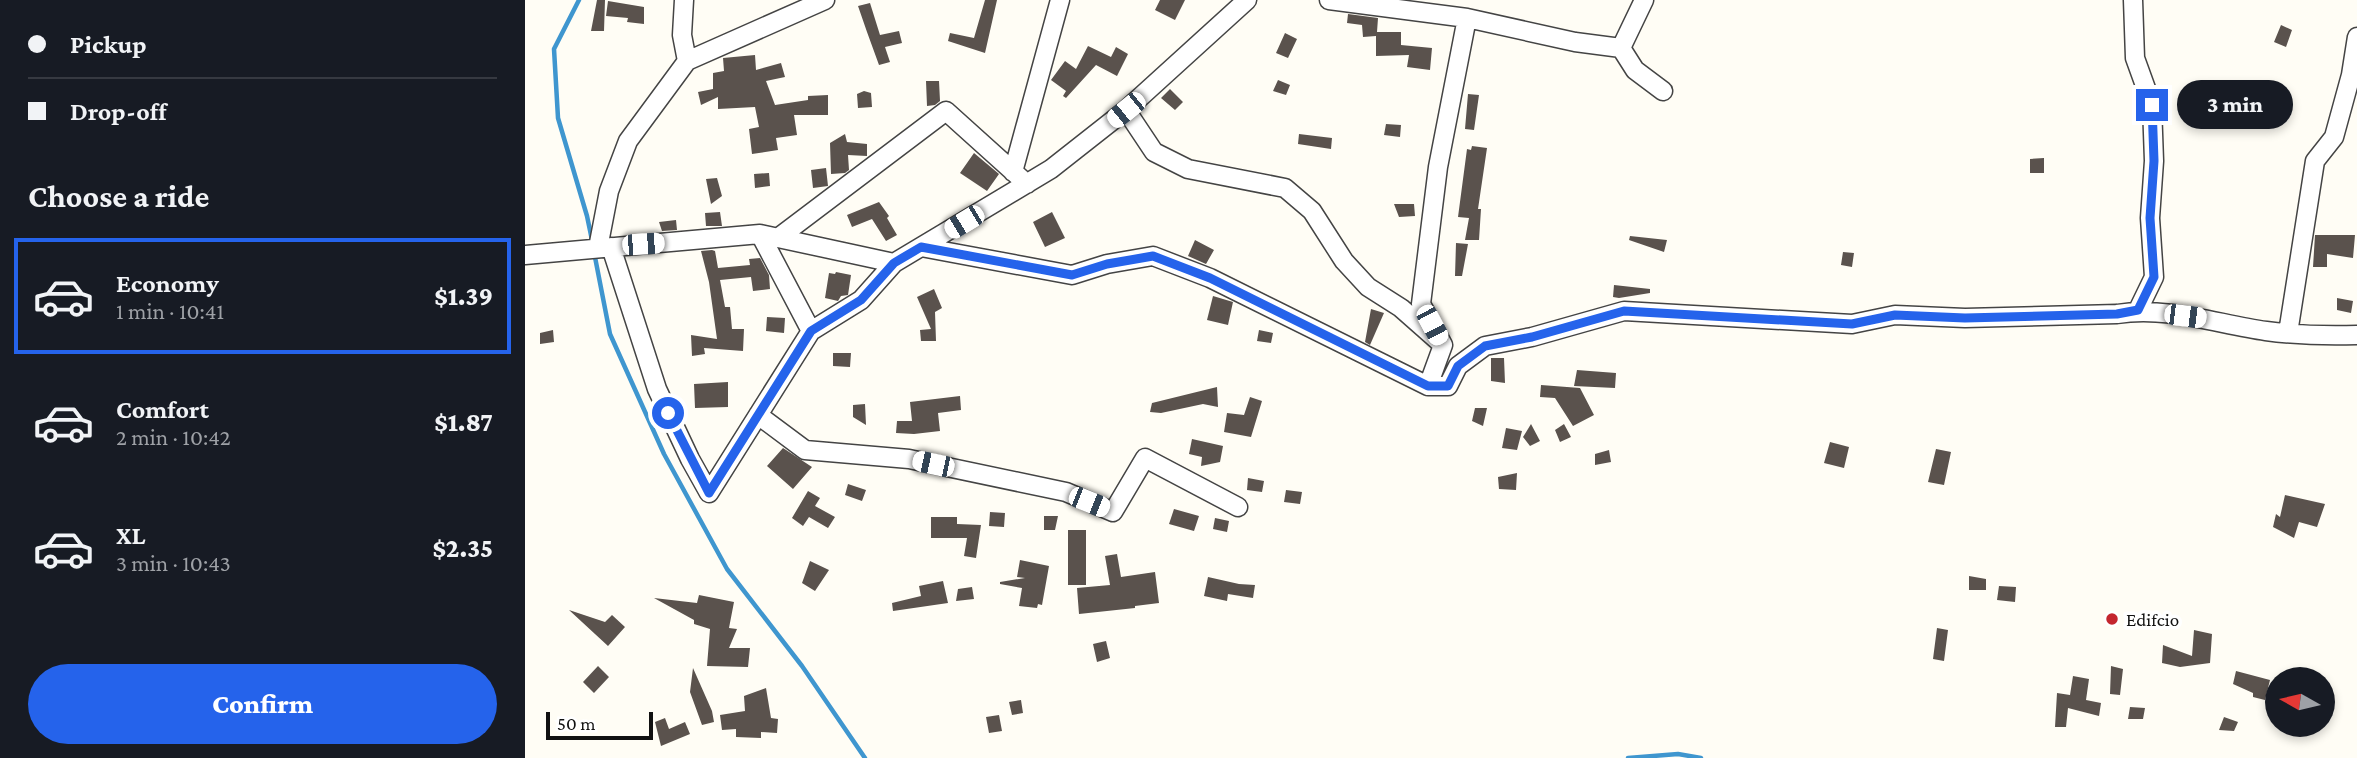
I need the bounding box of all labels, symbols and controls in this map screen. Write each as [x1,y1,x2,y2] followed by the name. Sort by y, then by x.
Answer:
[70,30,147,59] text: Pickup
[2177,80,2292,130] callout: 3 min
[1104,89,1149,131] car
[2136,89,2168,121] route end
[2207,91,2263,117] text: 3 min
[70,97,167,126] text: Drop-off
[28,178,209,214] text: Choose a ride
[941,202,988,242] car
[622,232,665,256] car
[32,265,95,328] icon: car
[116,269,219,298] text: Economy
[434,282,493,311] text: $1.39
[116,298,224,324] text: 1 min · 10:41
[1413,302,1452,348] car
[2163,303,2208,329] car
[32,391,95,454] icon: car
[116,395,209,424] text: Comfort
[652,397,684,429] route start
[434,408,493,437] text: $1.87
[116,424,231,450] text: 2 min · 10:42
[911,449,956,479] car
[1066,484,1113,520] car
[32,517,95,580] icon: car
[116,521,145,550] text: XL
[432,534,493,563] text: $2.35
[116,550,231,576] text: 3 min · 10:43
[2126,609,2179,630] place label: Edifcio
[2104,611,2120,627] marker: Edifcio
[28,664,497,744] button: Confirm
[2265,667,2335,737] north arrow
[2265,667,2335,737] map controls
[546,709,653,741] scale bar
[557,713,596,734] text: 50 m

